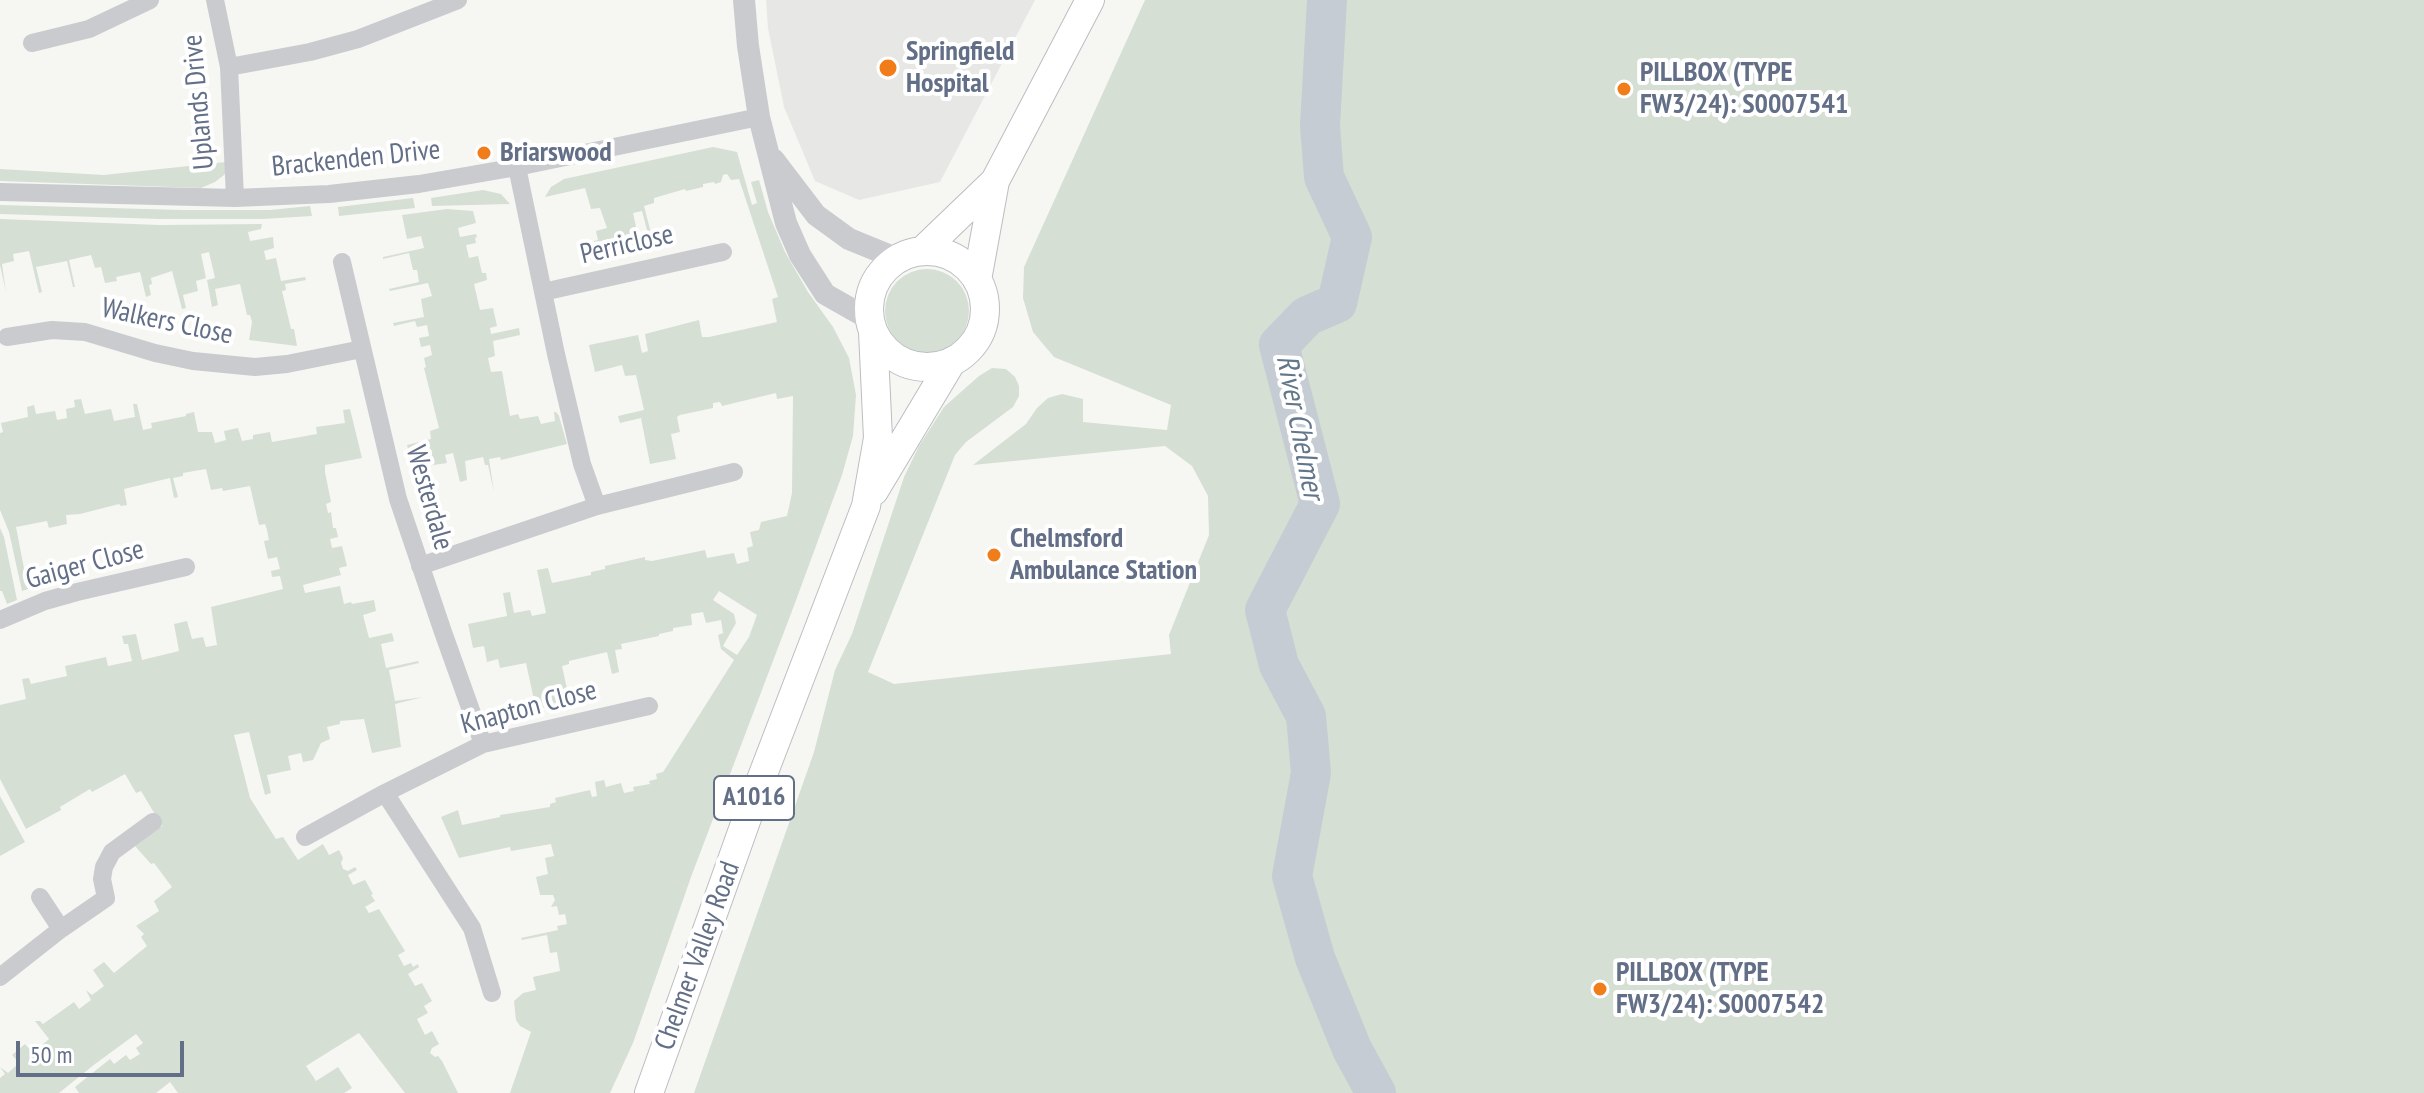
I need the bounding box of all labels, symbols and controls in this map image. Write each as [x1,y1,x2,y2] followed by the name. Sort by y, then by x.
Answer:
[176,33,222,171] street label: Uplands Drive
[906,35,1014,101] place label: Springfield Hospital
[1640,56,1848,122] place label: PILLBOX (TYPE FW3/24): S0007541
[877,57,899,79] marker: Springfield Hospital
[1615,80,1633,98] marker: PILLBOX (TYPE FW3/24): S0007541
[270,133,442,185] street label: Brackenden Drive
[500,136,612,170] place label: Briarswood
[475,144,493,162] marker: Briarswood
[577,218,677,272] street label: Perriclose
[98,292,236,352] street label: Walkers Close
[1267,352,1331,502] water label: River Chelmer
[398,442,460,554] street label: Westerdale
[1010,522,1197,588] place label: Chelmsford Ambulance Station
[22,533,148,597] street label: Gaiger Close
[985,546,1003,564] marker: Chelmsford Ambulance Station
[457,674,601,742] street label: Knapton Close
[714,776,794,820] road number: A1016
[648,857,748,1055] street label: Chelmer Valley Road
[1616,956,1824,1022] place label: PILLBOX (TYPE FW3/24): S0007542
[1591,980,1609,998] marker: PILLBOX (TYPE FW3/24): S0007542
[20,1025,188,1075] scale bar
[30,1039,72,1070] text: 50 m

